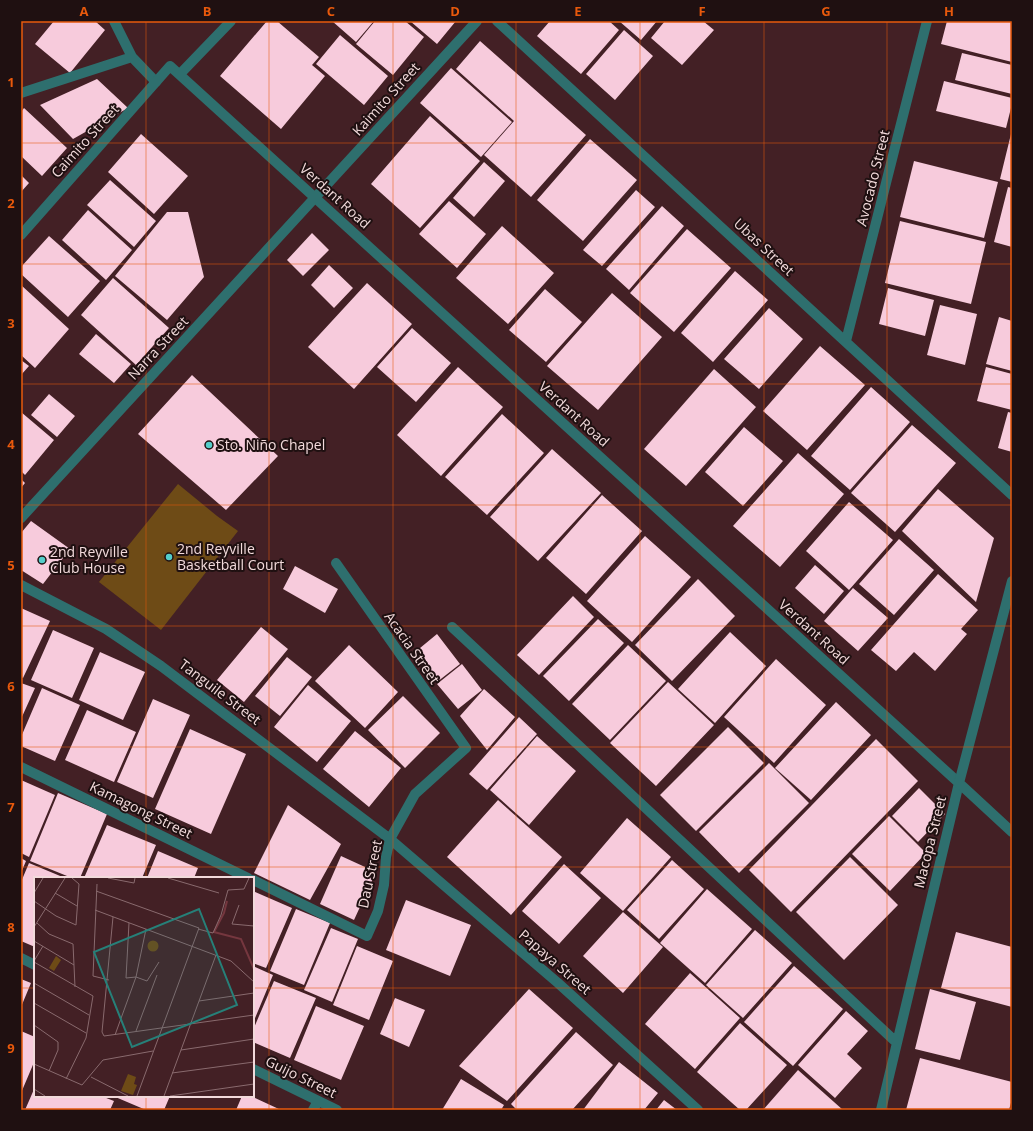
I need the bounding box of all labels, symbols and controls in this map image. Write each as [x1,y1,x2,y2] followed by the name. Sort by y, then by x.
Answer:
[80,2,89,20] text: A
[203,2,212,20] text: B
[327,2,335,20] text: C
[450,2,460,20] text: D
[574,2,582,20] text: E
[698,2,706,20] text: F
[821,2,831,20] text: G
[944,2,954,20] text: H
[348,58,424,139] street label: Kaimito Street
[7,73,15,91] text: 1
[47,100,123,181] street label: Caimito Street
[851,128,894,228] street label: Avocado Street
[296,159,375,232] street label: Verdant Road
[7,194,15,212] text: 2
[730,214,799,279] street label: Ubas Street
[123,312,192,383] street label: Narra Street
[7,314,15,332] text: 3
[535,377,614,450] street label: Verdant Road
[7,435,15,453] text: 4
[217,435,325,454] place label: Sto. Niño Chapel
[204,440,214,450] marker: Sto. Niño Chapel
[177,539,284,574] place label: 2nd Reyville Basketball Court
[50,542,128,577] place label: 2nd Reyville Club House
[164,552,174,562] marker: 2nd Reyville Basketball Court
[37,555,47,565] marker: 2nd Reyville Club House
[7,556,15,574] text: 5
[775,595,854,668] street label: Verdant Road
[381,608,444,688] street label: Acacia Street
[175,655,265,729] street label: Tanguile Street
[7,677,15,695] text: 6
[87,776,196,843] street label: Kamagong Street
[909,794,950,890] street label: Macopa Street
[7,798,15,816] text: 7
[353,838,386,910] street label: Dau Street
[34,877,254,1097] inset map
[7,918,15,936] text: 8
[515,925,596,998] street label: Papaya Street
[7,1039,15,1057] text: 9
[262,1051,340,1102] street label: Guijo Street

